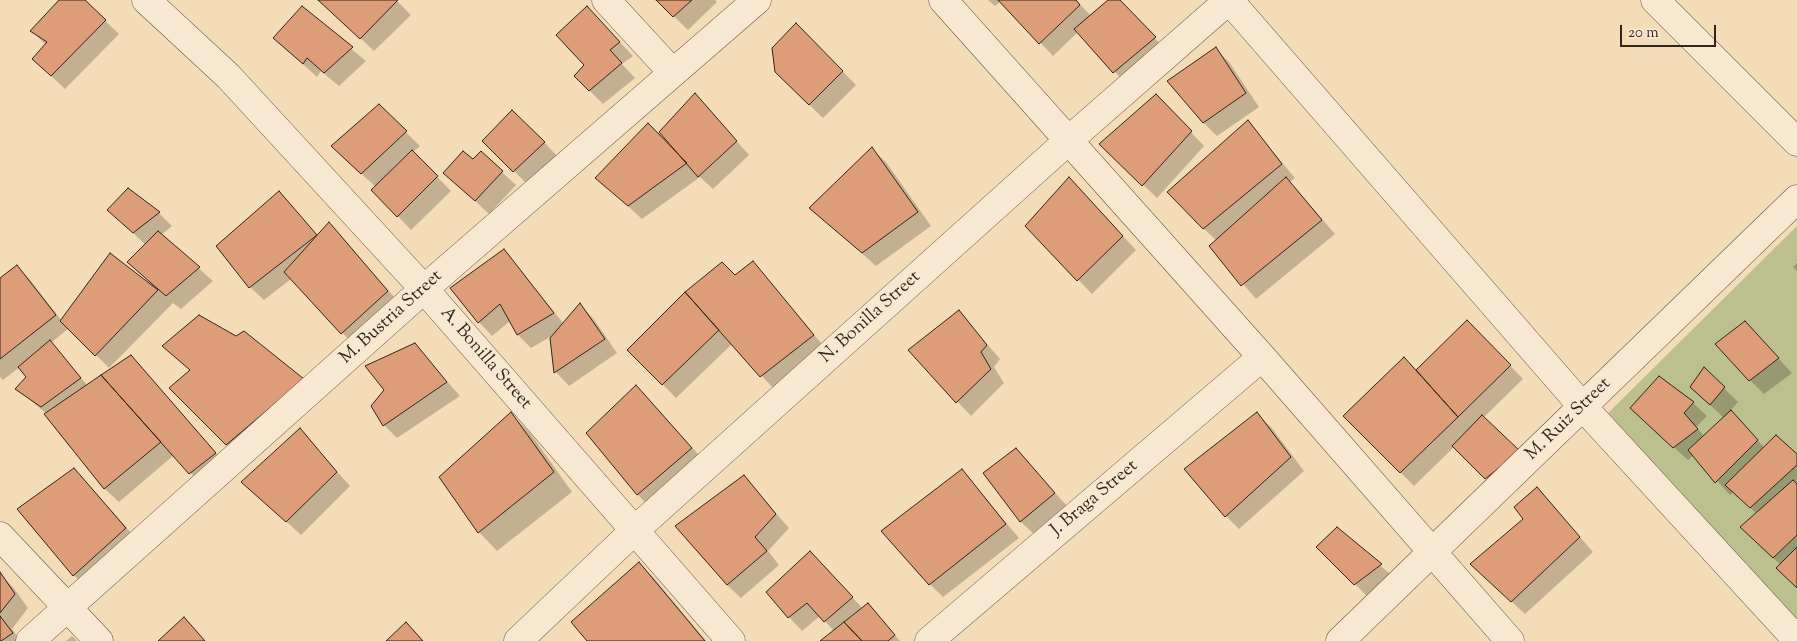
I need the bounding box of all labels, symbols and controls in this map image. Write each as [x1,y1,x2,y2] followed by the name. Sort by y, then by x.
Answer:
[1622,15,1718,47] scale bar
[1628,23,1659,44] text: 20 m
[336,266,448,370] street label: M. Bustria Street
[816,267,926,369] street label: N. Bonilla Street
[435,303,535,415] street label: A. Bonilla Street
[1522,374,1616,466] street label: M. Ruiz Street
[1047,456,1143,542] street label: J. Braga Street

